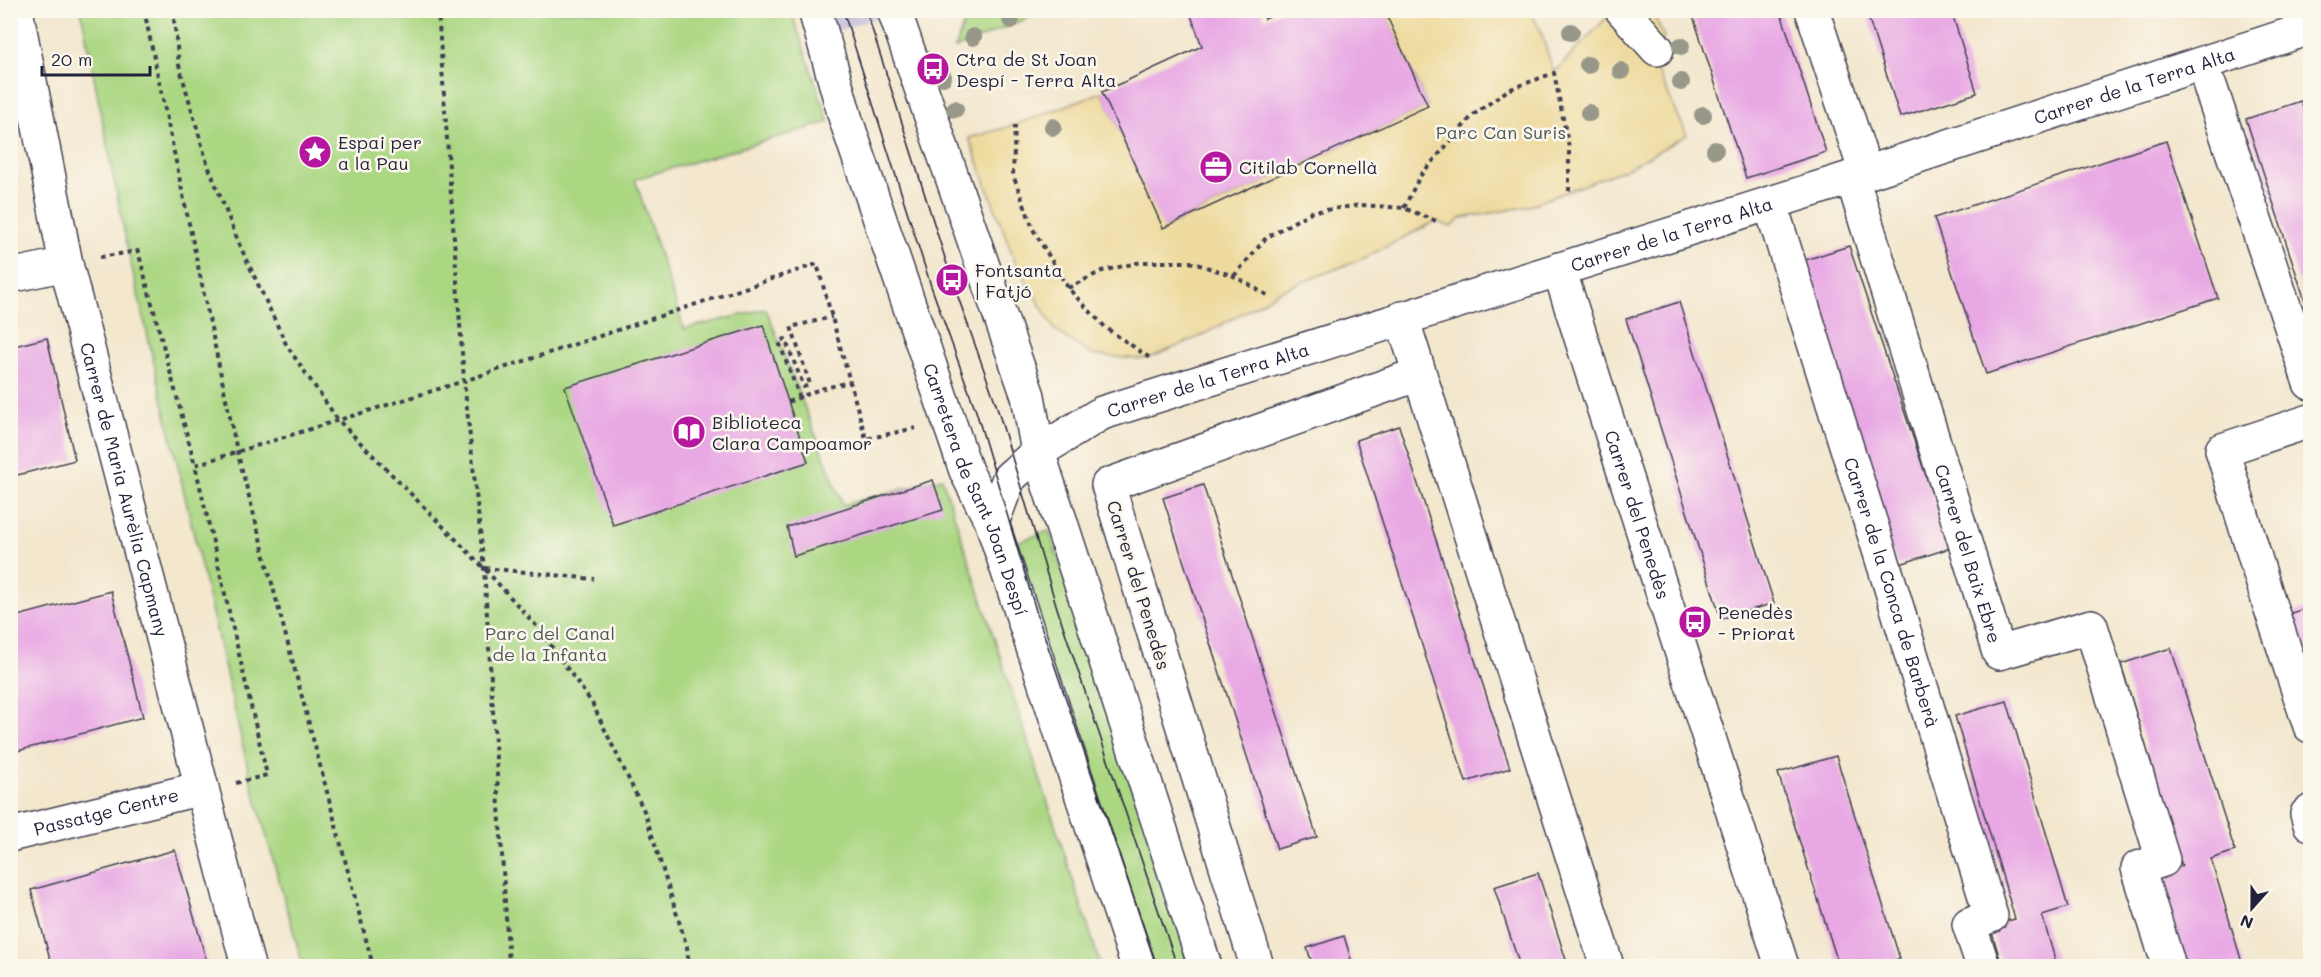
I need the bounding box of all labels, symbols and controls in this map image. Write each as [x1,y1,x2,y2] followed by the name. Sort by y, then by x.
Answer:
[42,39,150,77] scale bar
[2031,41,2238,129] street label: Carrer de la Terra Alta
[51,47,92,71] text: 20 m
[956,47,1116,92] place label: Ctra de St Joan Despí - Terra Alta
[915,51,951,87] bus stop icon: Ctra de St Joan Despí - Terra Alta
[1436,120,1566,144] park label: Parc Can Suris
[338,130,422,175] place label: Espai per a la Pau
[297,134,333,170] place icon: Espai per a la Pau
[1198,149,1234,185] office icon: Citilab Cornellà
[1239,155,1378,179] place label: Citilab Cornellà
[1568,191,1776,277] street label: Carrer de la Terra Alta
[975,258,1063,303] place label: Fontsanta | Fatjó
[934,262,970,298] bus stop icon: Fontsanta | Fatjó
[1104,337,1312,423] street label: Carrer de la Terra Alta
[75,340,174,639] street label: Carrer de Maria Aurèlia Capmany
[918,360,1034,619] street label: Carretera de Sant Joan Despí
[712,410,872,455] place label: Biblioteca Clara Campoamor
[671,414,707,450] library icon: Biblioteca Clara Campoamor
[1599,427,1676,602] street label: Carrer del Penedès
[1839,454,1945,731] street label: Carrer de la Conca de Barberà
[1929,461,2007,646] street label: Carrer del Baix Ebre
[1102,497,1176,673] street label: Carrer del Penedès
[1718,600,1796,645] place label: Penedès - Priorat
[1677,604,1713,640] bus stop icon: Penedès - Priorat
[485,621,615,666] park label: Parc del Canal de la Infanta
[31,782,181,841] street label: Passatge Centre
[2222,878,2282,938] north arrow
[2237,910,2256,934] text: N

